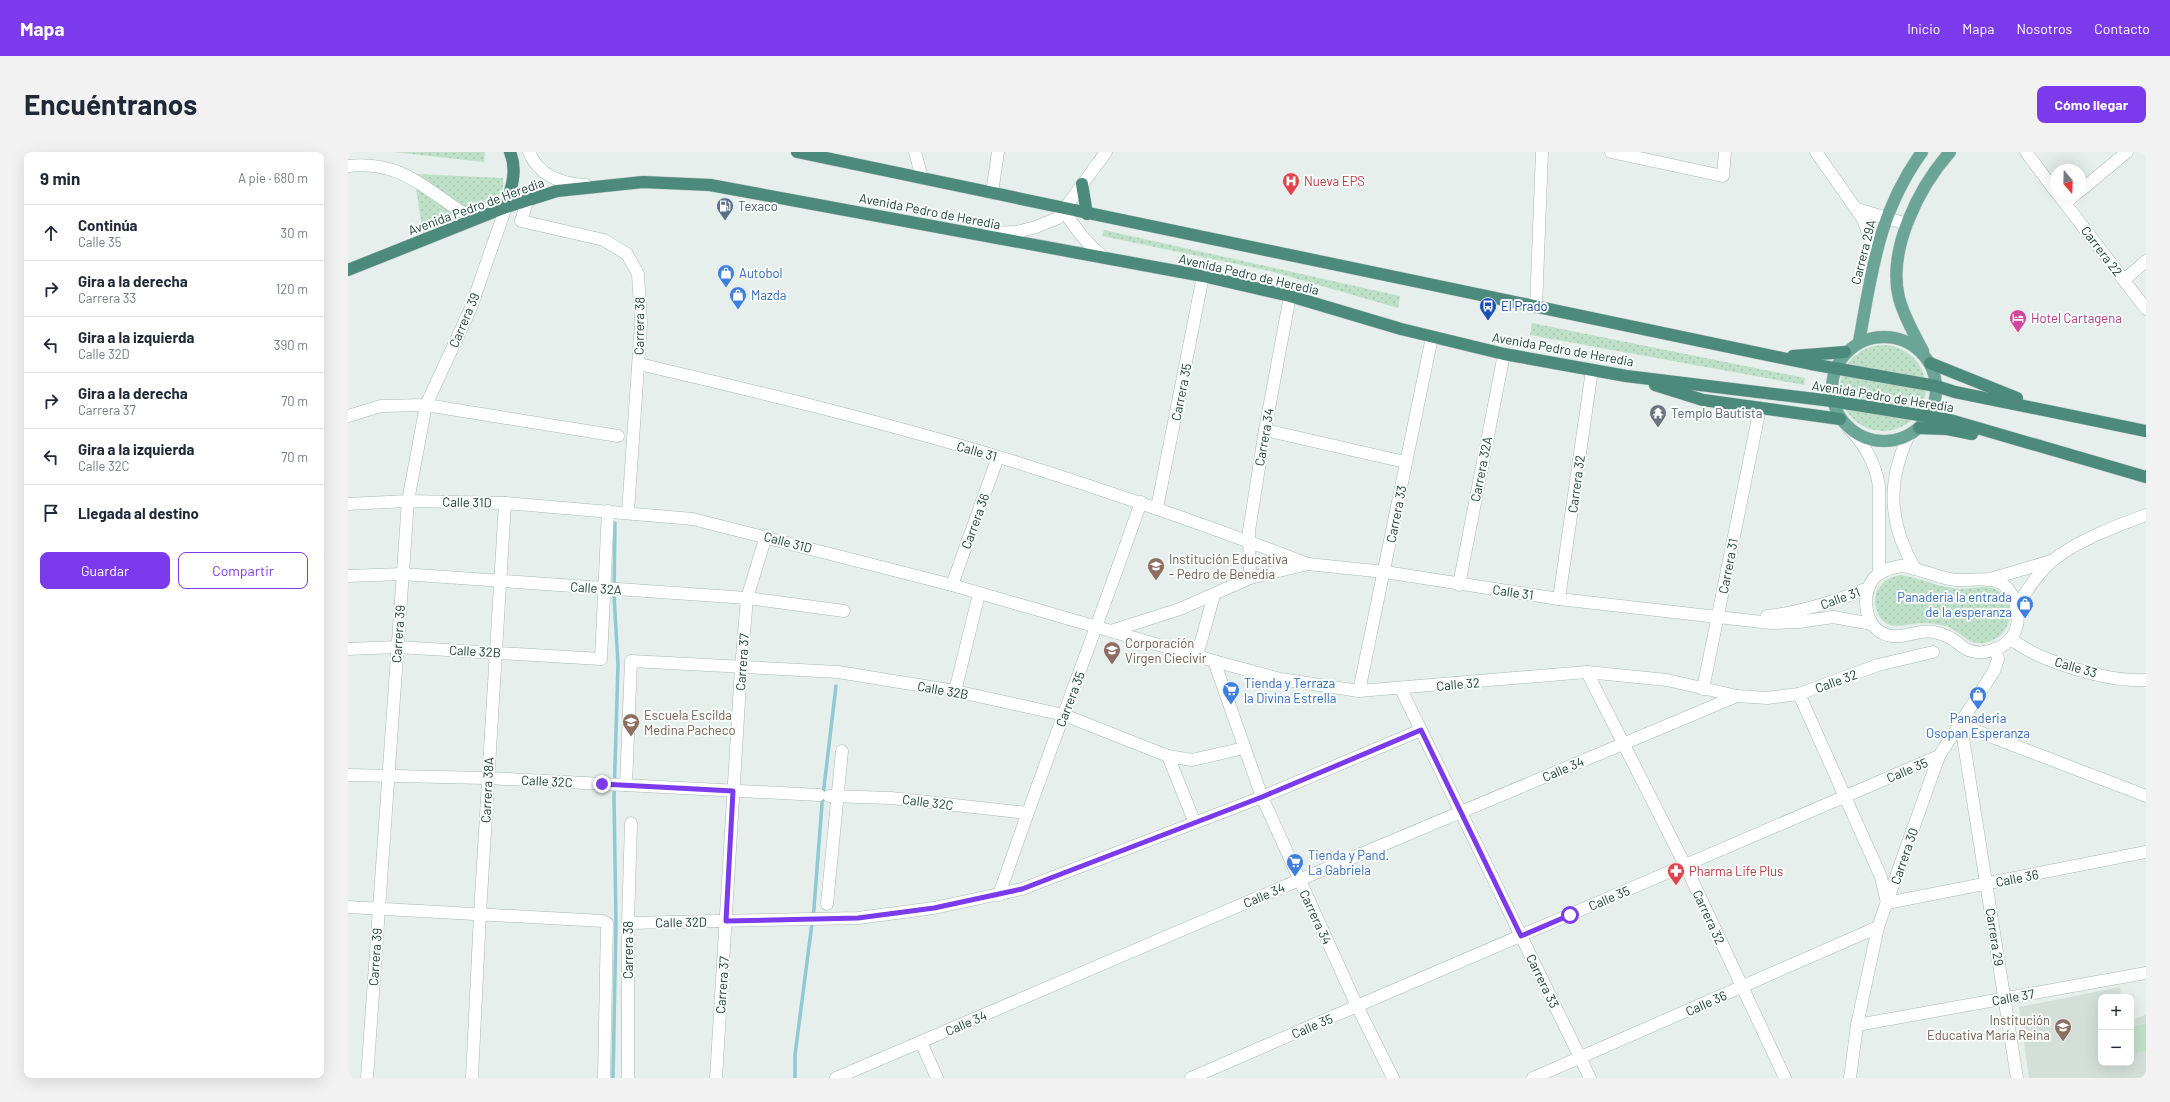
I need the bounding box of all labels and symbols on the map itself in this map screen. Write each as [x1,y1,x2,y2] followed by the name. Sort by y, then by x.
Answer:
[2050,164,2086,200] north arrow
[1281,171,1301,196] hospital icon: Nueva EPS
[1304,173,1365,189] place label: Nueva EPS
[406,174,546,238] street label: Avenida Pedro de Heredia
[858,189,1002,233] street label: Avenida Pedro de Heredia
[715,196,735,221] fuel station icon: Texaco
[738,198,778,214] place label: Texaco
[1847,218,1879,286] street label: Carrera 29A
[2078,223,2126,279] street label: Carrera 22
[1177,250,1321,298] street label: Avenida Pedro de Heredia
[716,263,736,288] shop icon: Autobol
[739,265,783,281] place label: Autobol
[728,285,748,310] shop icon: Mazda
[751,287,786,303] place label: Mazda
[445,290,483,350] street label: Carrera 39
[1478,296,1498,321] bus stop icon: El Prado
[630,297,648,355] street label: Carrera 38
[1501,298,1548,314] place label: El Prado
[2008,308,2028,333] hotel icon: Hotel Cartagena
[2031,310,2122,326] place label: Hotel Cartagena
[1491,329,1635,369] street label: Avenida Pedro de Heredia
[1168,362,1194,422] street label: Carrera 35
[1811,377,1955,415] street label: Avenida Pedro de Heredia
[1648,403,1668,428] temple icon: Templo Bautista
[1671,405,1762,421] place label: Templo Bautista
[1251,407,1277,467] street label: Carrera 34
[1467,435,1495,503] street label: Carrera 32A
[955,438,999,464] street label: Calle 31
[1564,454,1588,514] street label: Carrera 32
[1383,484,1409,544] street label: Carrera 33
[958,491,993,551] street label: Carrera 36
[442,494,492,510] street label: Calle 31D
[762,528,814,556] street label: Calle 31D
[1715,537,1741,595] street label: Carrera 31
[1169,551,1288,582] place label: Institución Educativa - Pedro de Benedia
[1146,556,1166,581] school or university icon: Institución Educativa - Pedro de Benedia
[570,578,622,598] street label: Calle 32A
[1492,581,1534,603] street label: Calle 31
[1818,583,1862,613] street label: Calle 31
[1897,589,2012,620] place label: Panadería la entrada de la esperanza
[2015,594,2035,619] shop icon: Panadería la entrada de la esperanza
[388,604,408,664] street label: Carrera 39
[732,633,752,691] street label: Carrera 37
[1125,635,1207,666] place label: Corporación Virgen Ciecivir
[1102,640,1122,665] school or university icon: Corporación Virgen Ciecivir
[449,642,501,660] street label: Calle 32B
[2053,653,2099,681] street label: Calle 33
[1813,666,1859,696] street label: Calle 32
[1052,669,1088,729] street label: Carrera 35
[1436,674,1480,694] street label: Calle 32
[1244,675,1336,706] place label: Tienda y Terraza la Divina Estrella
[916,678,970,702] street label: Calle 32B
[1221,680,1241,705] supermarket icon: Tienda y Terraza la Divina Estrella
[1968,685,1988,710] shop icon: Panaderia Osopan Esperanza
[644,707,736,738] place label: Escuela Escilda Medina Pacheco
[1926,710,2030,741] place label: Panaderia Osopan Esperanza
[621,712,641,737] school or university icon: Escuela Escilda Medina Pacheco
[1540,753,1586,785] street label: Calle 34
[1884,754,1930,786] street label: Calle 35
[477,756,497,823] street label: Carrera 38A
[521,772,573,790] street label: Calle 32C
[593,775,611,793] route end
[901,791,955,813] street label: Calle 32C
[1887,826,1921,886] street label: Carrera 30
[1308,847,1389,878] place label: Tienda y Pand. La Gabriela
[1285,852,1305,877] supermarket icon: Tienda y Pand. La Gabriela
[1666,861,1686,886] pharmacy icon: Pharma Life Plus
[1689,863,1783,879] place label: Pharma Life Plus
[1994,866,2040,890] street label: Calle 36
[1241,879,1287,911] street label: Calle 34
[1586,882,1632,914] street label: Calle 35
[1296,887,1336,947] street label: Carrera 34
[1689,887,1729,947] street label: Carrera 32
[1561,906,1579,924] route start
[1983,907,2007,967] street label: Carrera 29
[655,914,707,930] street label: Calle 32D
[620,921,636,979] street label: Carrera 38
[365,927,385,987] street label: Carrera 39
[1523,951,1563,1011] street label: Carrera 33
[712,956,732,1014] street label: Carrera 37
[1991,985,2035,1009] street label: Calle 37
[1683,987,1729,1019] street label: Calle 36
[943,1007,989,1039] street label: Calle 34
[1289,1010,1335,1042] street label: Calle 35
[1927,1012,2050,1043] place label: Institución Educativa María Reina
[2053,1017,2073,1042] school or university icon: Institución Educativa María Reina

